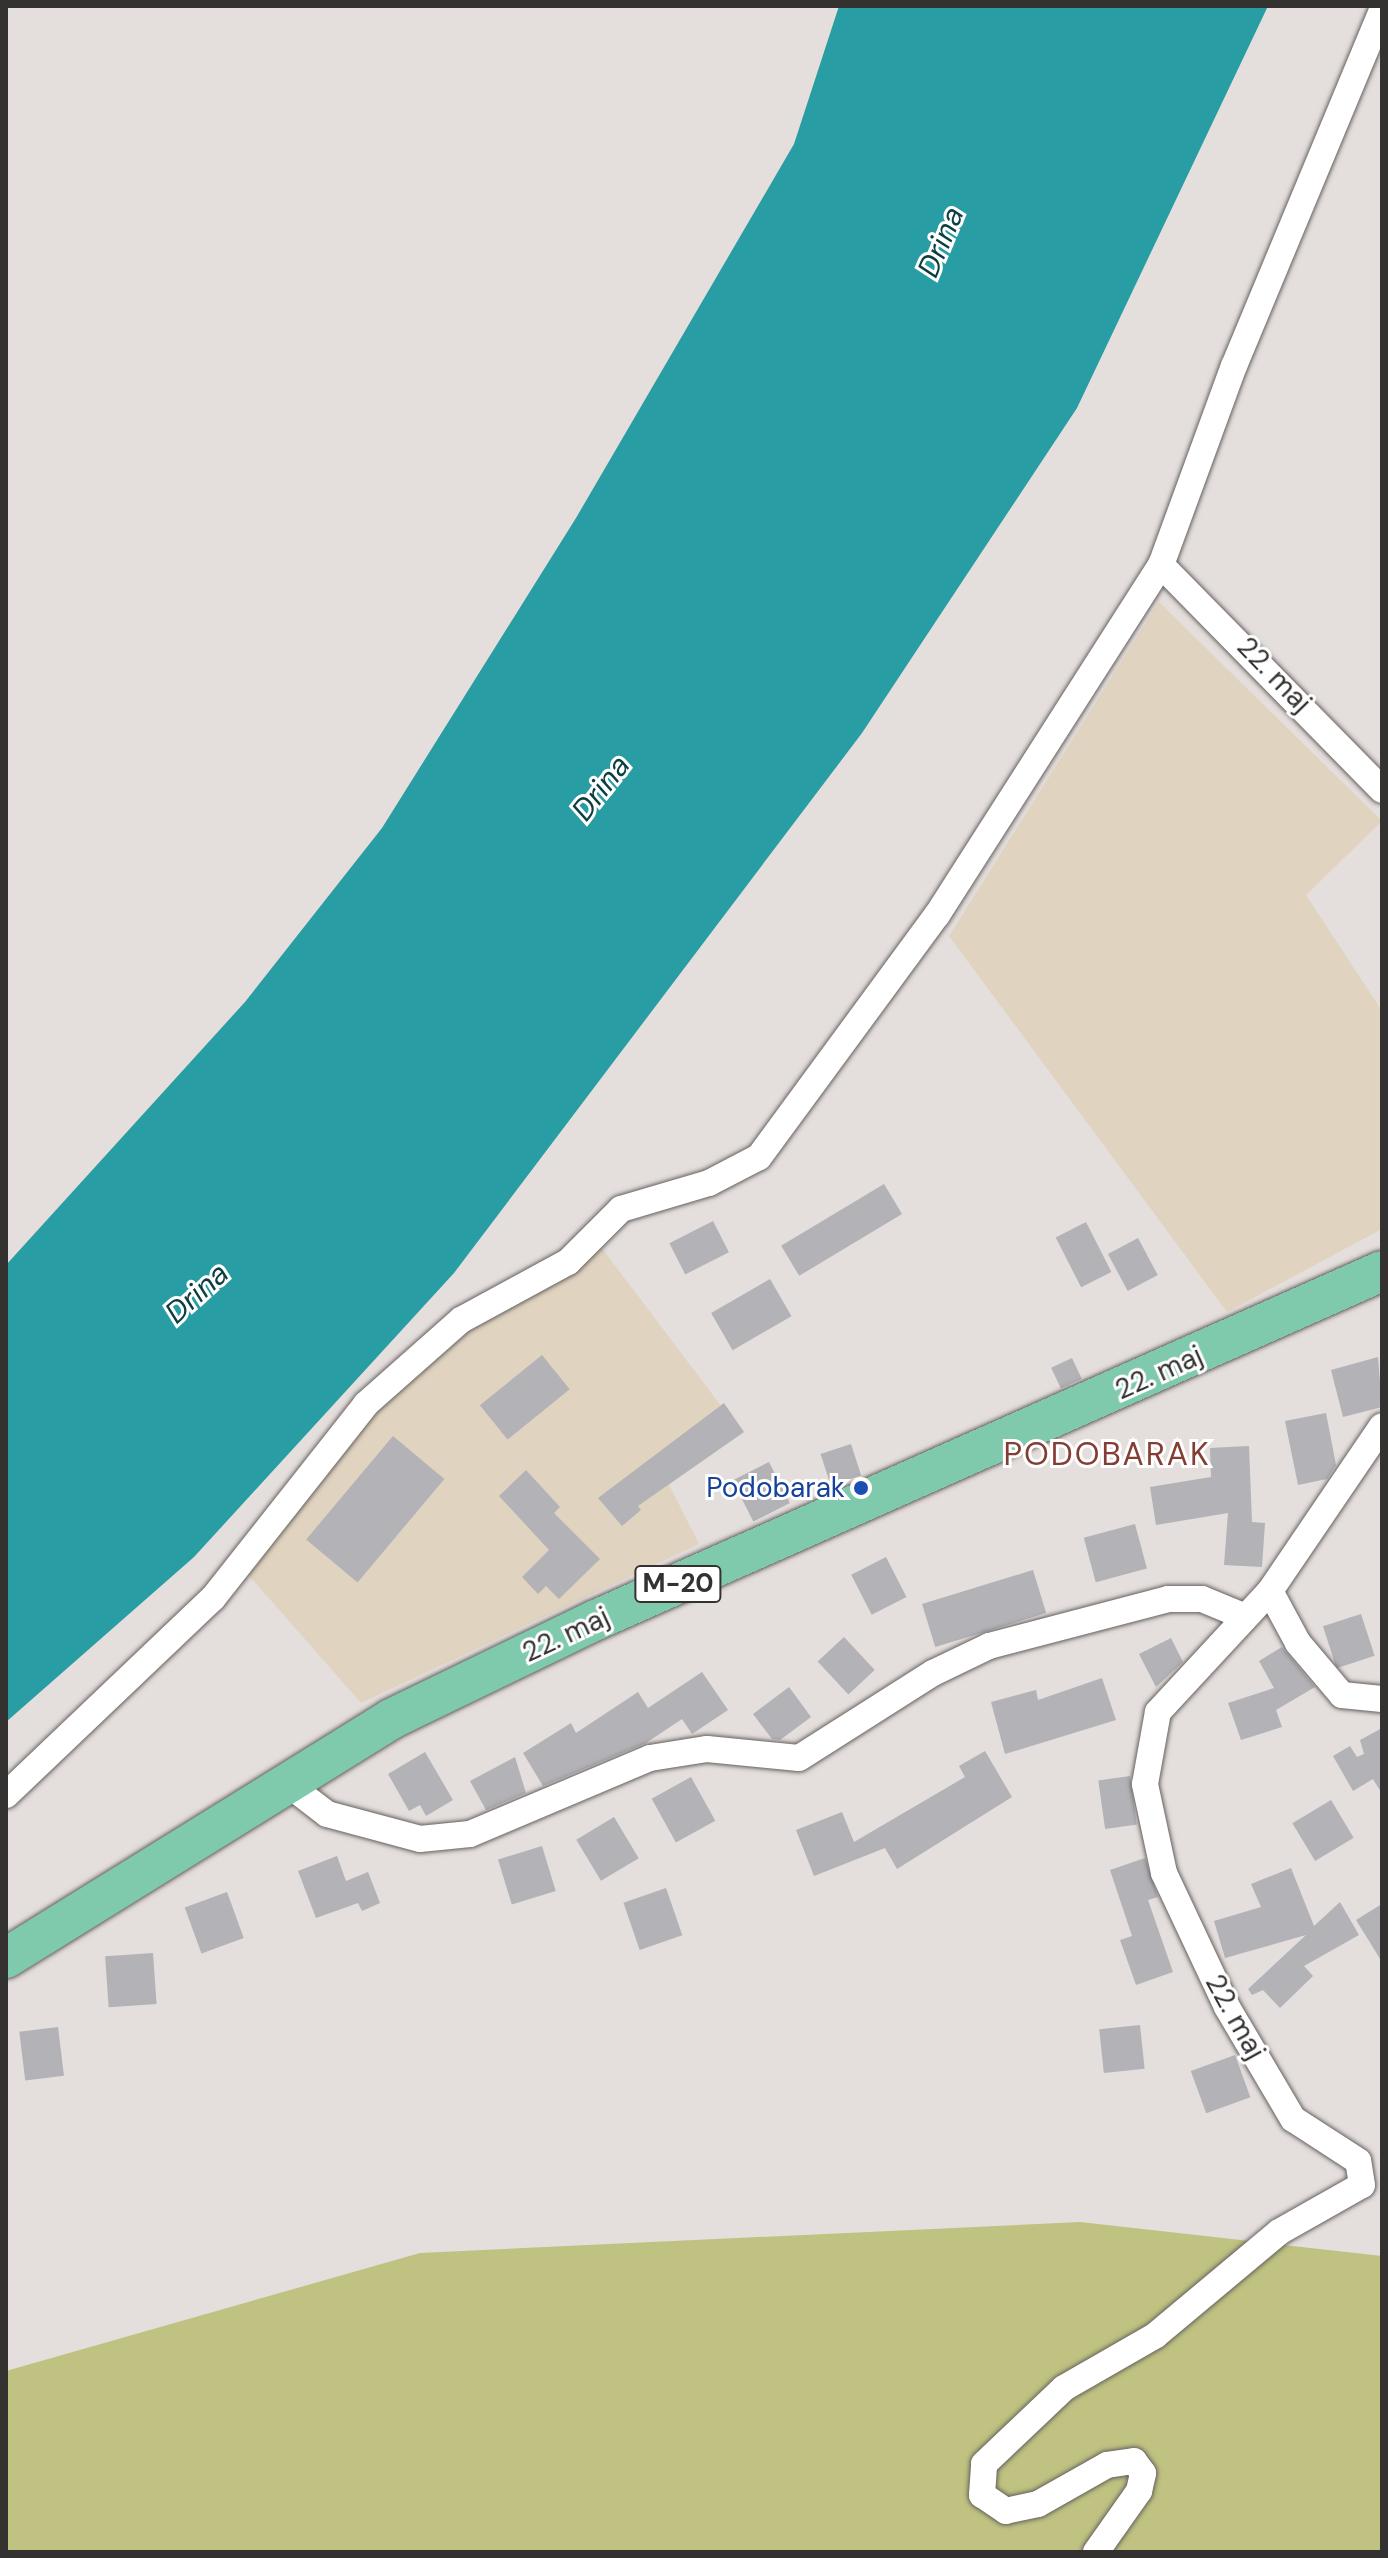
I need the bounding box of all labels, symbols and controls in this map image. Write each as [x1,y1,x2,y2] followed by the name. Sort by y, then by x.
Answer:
[910,201,972,283] water label: Drina
[1230,630,1318,720] street label: 22. maj
[564,748,638,828] water label: Drina
[158,1255,236,1331] water label: Drina
[1110,1339,1208,1407] street label: 22. maj
[1003,1435,1211,1473] district label: PODOBARAK
[706,1471,845,1505] place label: Podobarak
[852,1479,870,1497] marker: Podobarak
[634,1562,722,1606] road number: M-20
[517,1600,615,1670] street label: 22. maj
[1198,1969,1272,2065] street label: 22. maj

